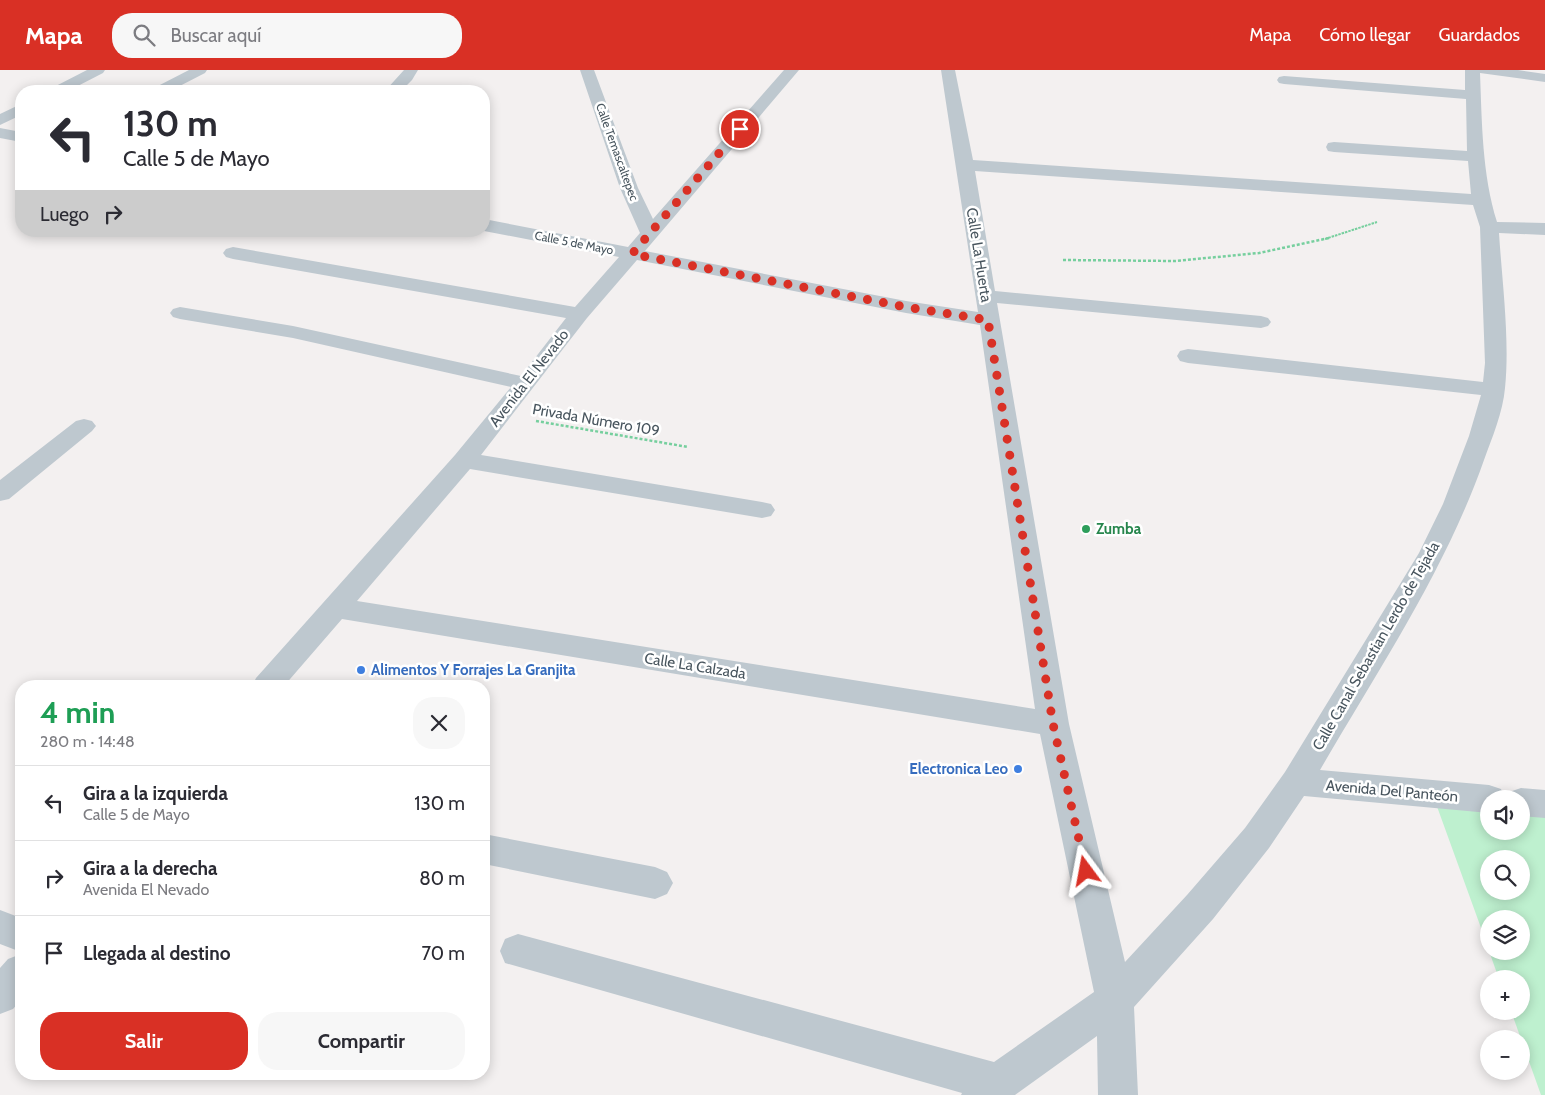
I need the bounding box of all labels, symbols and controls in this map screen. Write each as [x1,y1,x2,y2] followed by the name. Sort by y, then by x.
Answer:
[112,13,462,58] search box
[25,21,82,50] text: Mapa
[130,21,158,49] icon: search
[170,24,261,47] text: Buscar aquí
[1249,24,1291,46] text: Mapa
[1319,24,1411,46] text: Cómo llegar
[1439,24,1520,46] text: Guardados
[593,101,642,203] street label: Calle Temascaltepec
[123,102,218,145] text: 130 m
[40,105,105,170] icon: left
[719,108,761,150] pin
[726,115,754,143] icon: arrive
[123,145,270,172] text: Calle 5 de Mayo
[99,200,127,228] icon: right
[40,203,89,226] text: Luego
[963,206,995,304] street label: Calle La Huerta
[533,228,615,258] street label: Calle 5 de Mayo
[485,326,573,430] street label: Avenida El Nevado
[531,400,661,440] street label: Privada Número 109
[1096,520,1142,538] place label: Zumba
[1080,523,1092,535] marker: Zumba
[1309,538,1444,754] street label: Calle Canal Sebastian Lerdo de Tejada
[643,649,748,683] street label: Calle La Calzada
[371,661,576,679] place label: Alimentos Y Forrajes La Granjita
[355,664,367,676] marker: Alimentos Y Forrajes La Granjita
[40,694,115,731] text: 4 min
[413,697,465,749] button: close
[40,732,135,751] text: 280 m · 14:48
[909,760,1008,778] place label: Electronica Leo
[1012,763,1024,775] marker: Electronica Leo
[1325,776,1459,806] street label: Avenida Del Panteón
[83,782,228,805] text: Gira a la izquierda
[40,789,68,817] icon: left
[1480,790,1530,1080] map controls
[1480,790,1530,840] button: sound
[414,792,465,815] text: 130 m
[83,805,190,824] text: Calle 5 de Mayo
[1059,844,1111,896] position arrow
[1480,850,1530,900] button: search
[83,857,218,880] text: Gira a la derecha
[40,864,68,892] icon: right
[419,867,465,890] text: 80 m
[83,880,209,899] text: Avenida El Nevado
[1480,910,1530,960] button: layers
[40,939,68,967] icon: arrive
[83,942,230,965] text: Llegada al destino
[421,942,465,965] text: 70 m
[1480,970,1530,1020] button: +
[40,1012,248,1070] button: Salir
[258,1012,465,1070] button: Compartir
[1480,1030,1530,1080] button: −

